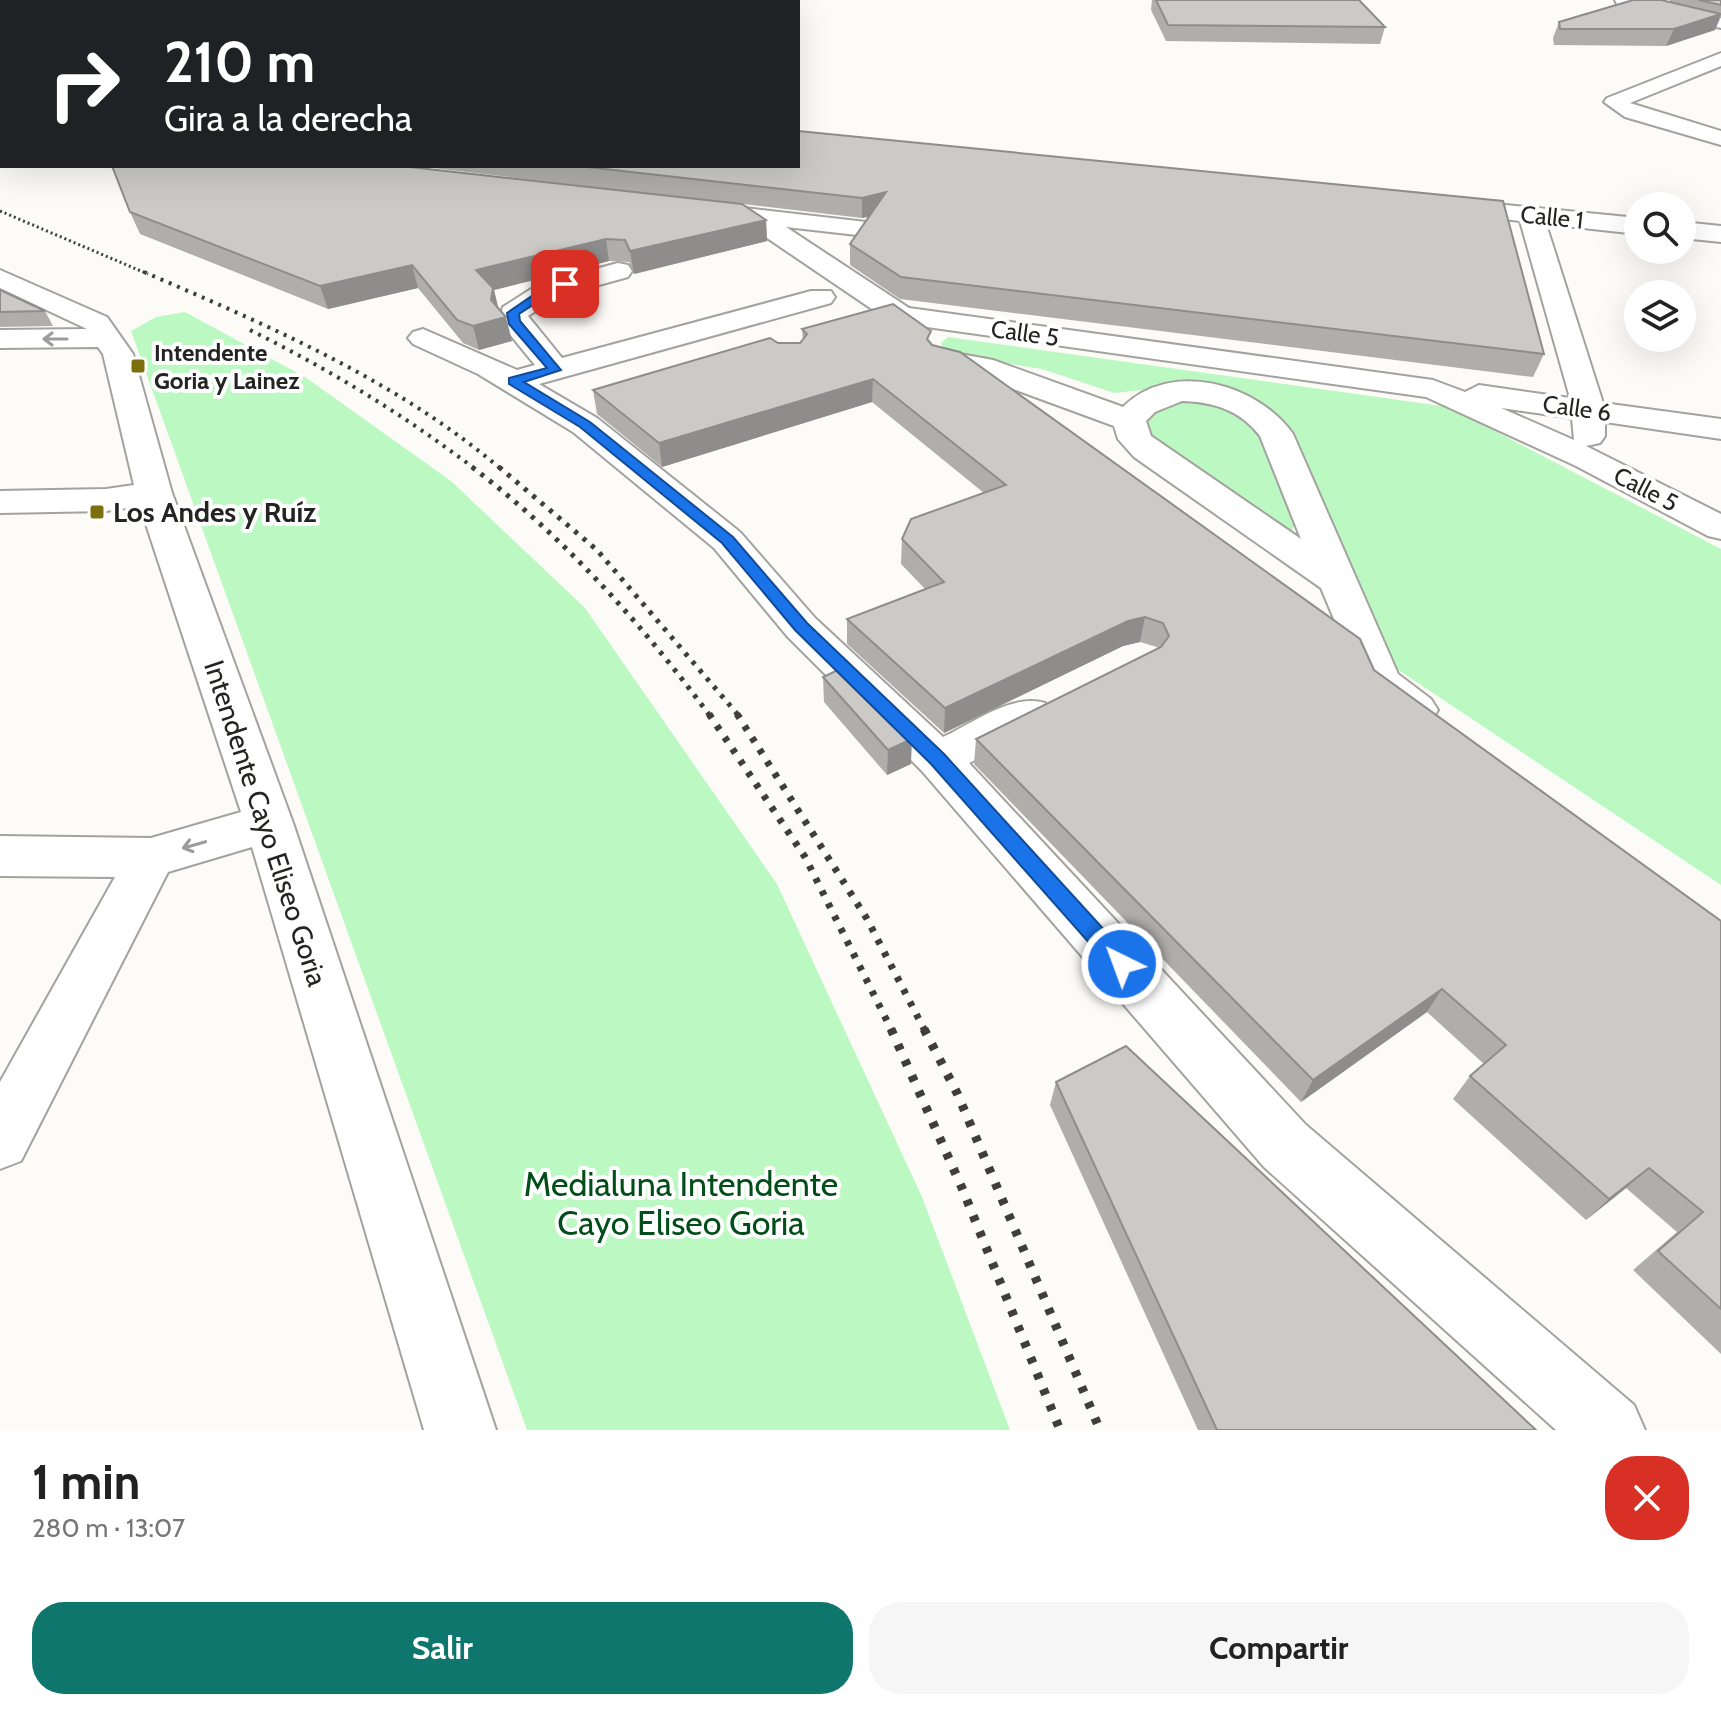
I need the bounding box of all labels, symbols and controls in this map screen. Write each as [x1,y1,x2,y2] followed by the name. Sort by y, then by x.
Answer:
[164,28,315,96] text: 210 m
[32,32,136,136] icon: right
[164,96,412,140] text: Gira a la derecha
[1624,192,1696,352] map controls
[1624,192,1696,264] button: search
[1519,199,1585,235] street label: Calle 1
[531,250,599,318] pin
[543,262,587,306] icon: arrive
[1624,280,1696,352] button: layers
[989,314,1061,352] street label: Calle 5
[42,331,69,347] one-way arrow
[154,338,299,395] place label: Intendente Goria y Lainez
[129,357,147,375] marker: Intendente Goria y Lainez
[1541,389,1613,427] street label: Calle 6
[1609,461,1683,517] street label: Calle 5
[113,495,316,529] place label: Los Andes y Ruíz
[88,503,106,521] marker: Los Andes y Ruíz
[197,656,335,991] street label: Intendente Cayo Eliseo Goria
[182,838,208,853] one-way arrow
[1080,922,1164,1006] position arrow
[524,1163,838,1244] park label: Medialuna Intendente Cayo Eliseo Goria
[32,1453,140,1511] text: 1 min
[1605,1456,1689,1540] button: close
[32,1512,185,1544] text: 280 m · 13:07
[32,1602,853,1694] button: Salir
[869,1602,1689,1694] button: Compartir

